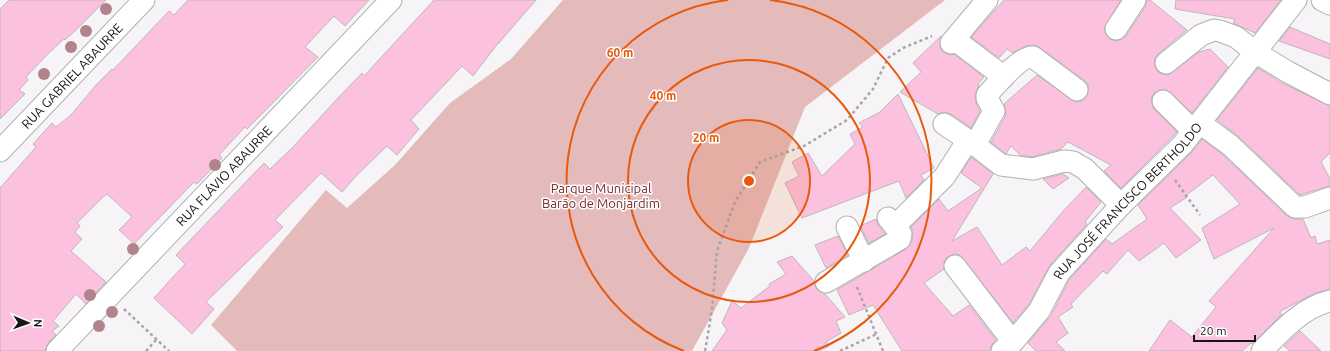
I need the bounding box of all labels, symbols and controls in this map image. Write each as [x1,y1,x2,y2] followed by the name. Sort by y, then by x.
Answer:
[19,20,125,131] street label: RUA GABRIEL ABAURRE
[607,46,633,59] text: 60 m
[650,89,676,102] text: 40 m
[1050,120,1204,281] street label: RUA JOSÉ FRANCISCO BERTHOLDO
[173,123,274,228] street label: RUA FLÁVIO ABAURRE
[693,131,719,144] text: 20 m
[742,174,756,188] centre of rings
[542,181,660,210] park label: Parque Municipal Barão de Monjardim
[8,303,48,343] north arrow
[1194,317,1255,343] scale bar
[32,319,44,328] text: N
[1200,324,1227,337] text: 20 m

